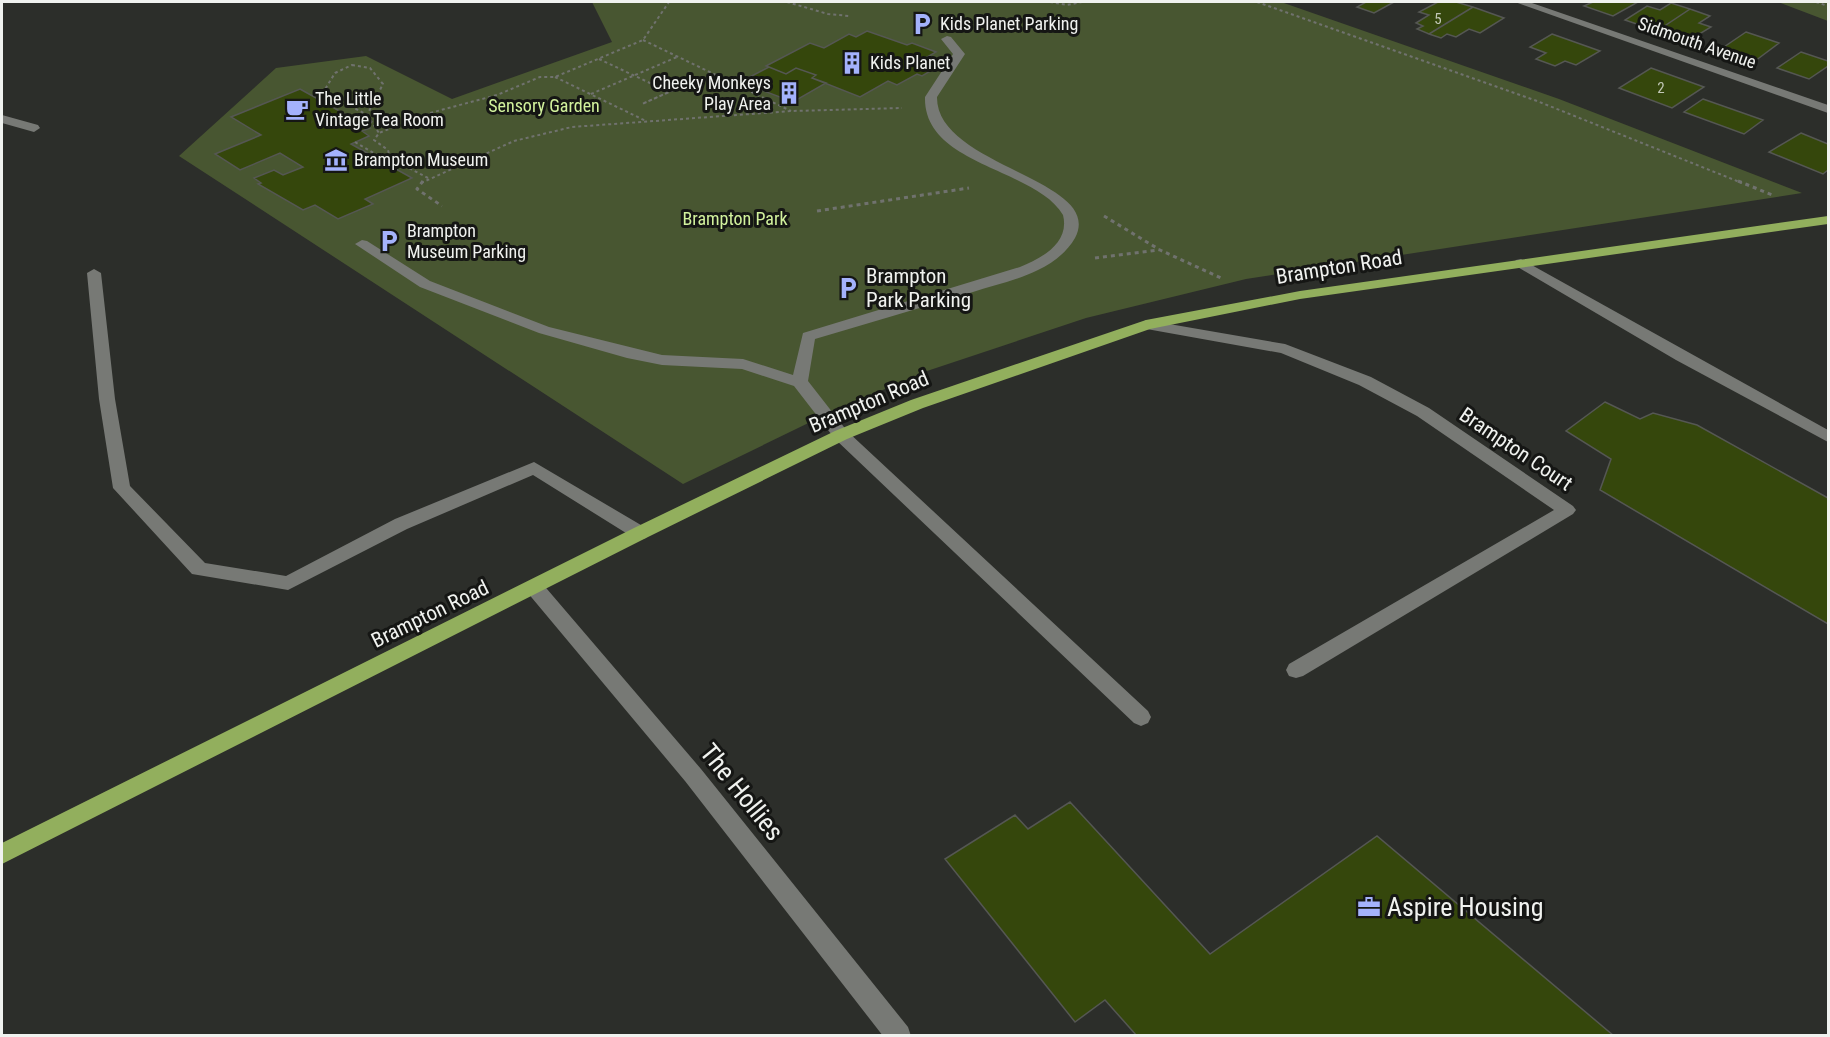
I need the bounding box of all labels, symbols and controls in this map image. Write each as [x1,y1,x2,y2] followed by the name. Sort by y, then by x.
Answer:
[1434,10,1442,28] house number: 5
[909,11,935,37] parking icon: Kids Planet Parking
[1635,12,1759,73] street label: Sidmouth Avenue
[940,13,1078,34] place label: Kids Planet Parking
[839,50,865,76] building icon: Kids Planet
[870,52,950,73] place label: Kids Planet
[652,72,771,114] place label: Cheeky Monkeys Play Area
[1657,79,1665,97] house number: 2
[776,80,802,106] building icon: Cheeky Monkeys Play Area
[315,88,444,130] place label: The Little Vintage Tea Room
[488,95,600,116] park label: Sensory Garden
[284,96,310,122] cafe icon: The Little Vintage Tea Room
[323,147,349,173] museum icon: Brampton Museum
[354,149,488,170] place label: Brampton Museum
[682,208,788,229] park label: Brampton Park
[407,220,526,262] place label: Brampton Museum Parking
[376,228,402,254] parking icon: Brampton Museum Parking
[1274,245,1404,289] street label: Brampton Road
[866,264,971,312] place label: Brampton Park Parking
[835,275,861,301] parking icon: Brampton Park Parking
[806,366,932,438] street label: Brampton Road
[1455,402,1577,496] street label: Brampton Court
[367,575,493,653] street label: Brampton Road
[694,738,790,846] street label: The Hollies
[1387,892,1543,922] place label: Aspire Housing
[1356,894,1382,920] office icon: Aspire Housing

